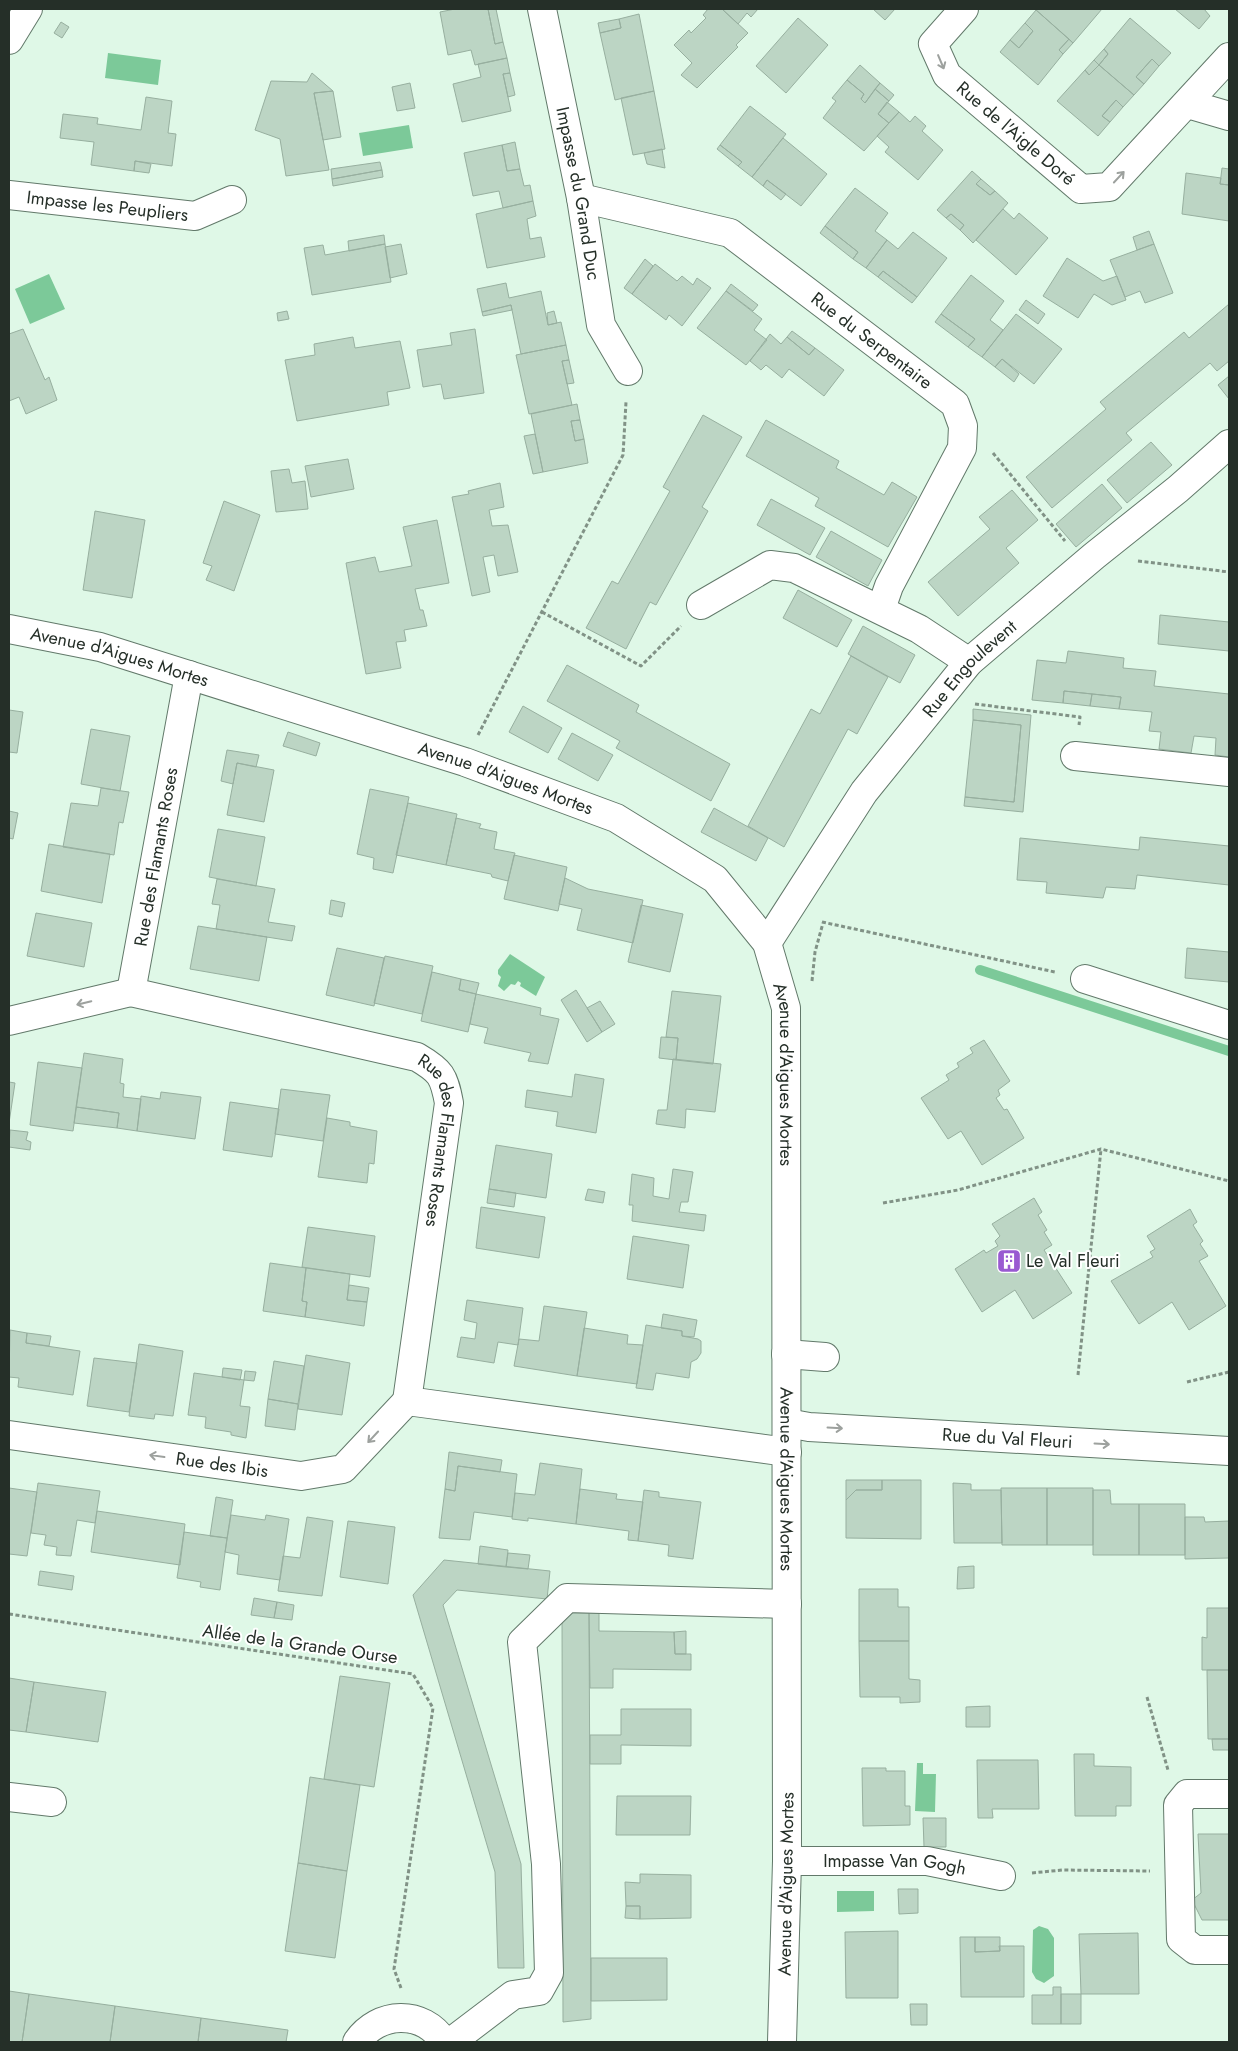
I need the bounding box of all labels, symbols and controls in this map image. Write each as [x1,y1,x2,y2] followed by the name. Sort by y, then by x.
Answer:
[937,54,947,69] one-way arrow
[951,75,1081,192] street label: Rue de l'Aigle Doré
[549,104,607,282] street label: Impasse du Grand Duc
[1113,171,1125,183] one-way arrow
[25,184,190,228] street label: Impasse les Peupliers
[805,286,938,395] street label: Rue du Serpentaire
[916,614,1023,723] street label: Rue Engoulevent
[28,621,212,693] street label: Avenue d'Aigues Mortes
[415,735,597,821] street label: Avenue d'Aigues Mortes
[127,766,185,948] street label: Rue des Flamants Roses
[766,979,799,1166] street label: Avenue d'Aigues Mortes
[76,999,92,1008] one-way arrow
[413,1047,462,1229] street label: Rue des Flamants Roses
[996,1248,1022,1274] building icon: Le Val Fleuri
[1026,1248,1120,1274] place label: Le Val Fleuri
[773,1387,800,1571] street label: Avenue d'Aigues Mortes
[941,1422,1073,1455] street label: Rue du Val Fleuri
[827,1424,843,1433] one-way arrow
[367,1431,379,1443] one-way arrow
[1094,1439,1110,1448] one-way arrow
[174,1446,270,1484] street label: Rue des Ibis
[149,1451,165,1461] one-way arrow
[201,1617,399,1671] street label: Allée de la Grande Ourse
[771,1792,801,1976] street label: Avenue d'Aigues Mortes
[823,1848,969,1882] street label: Impasse Van Gogh

